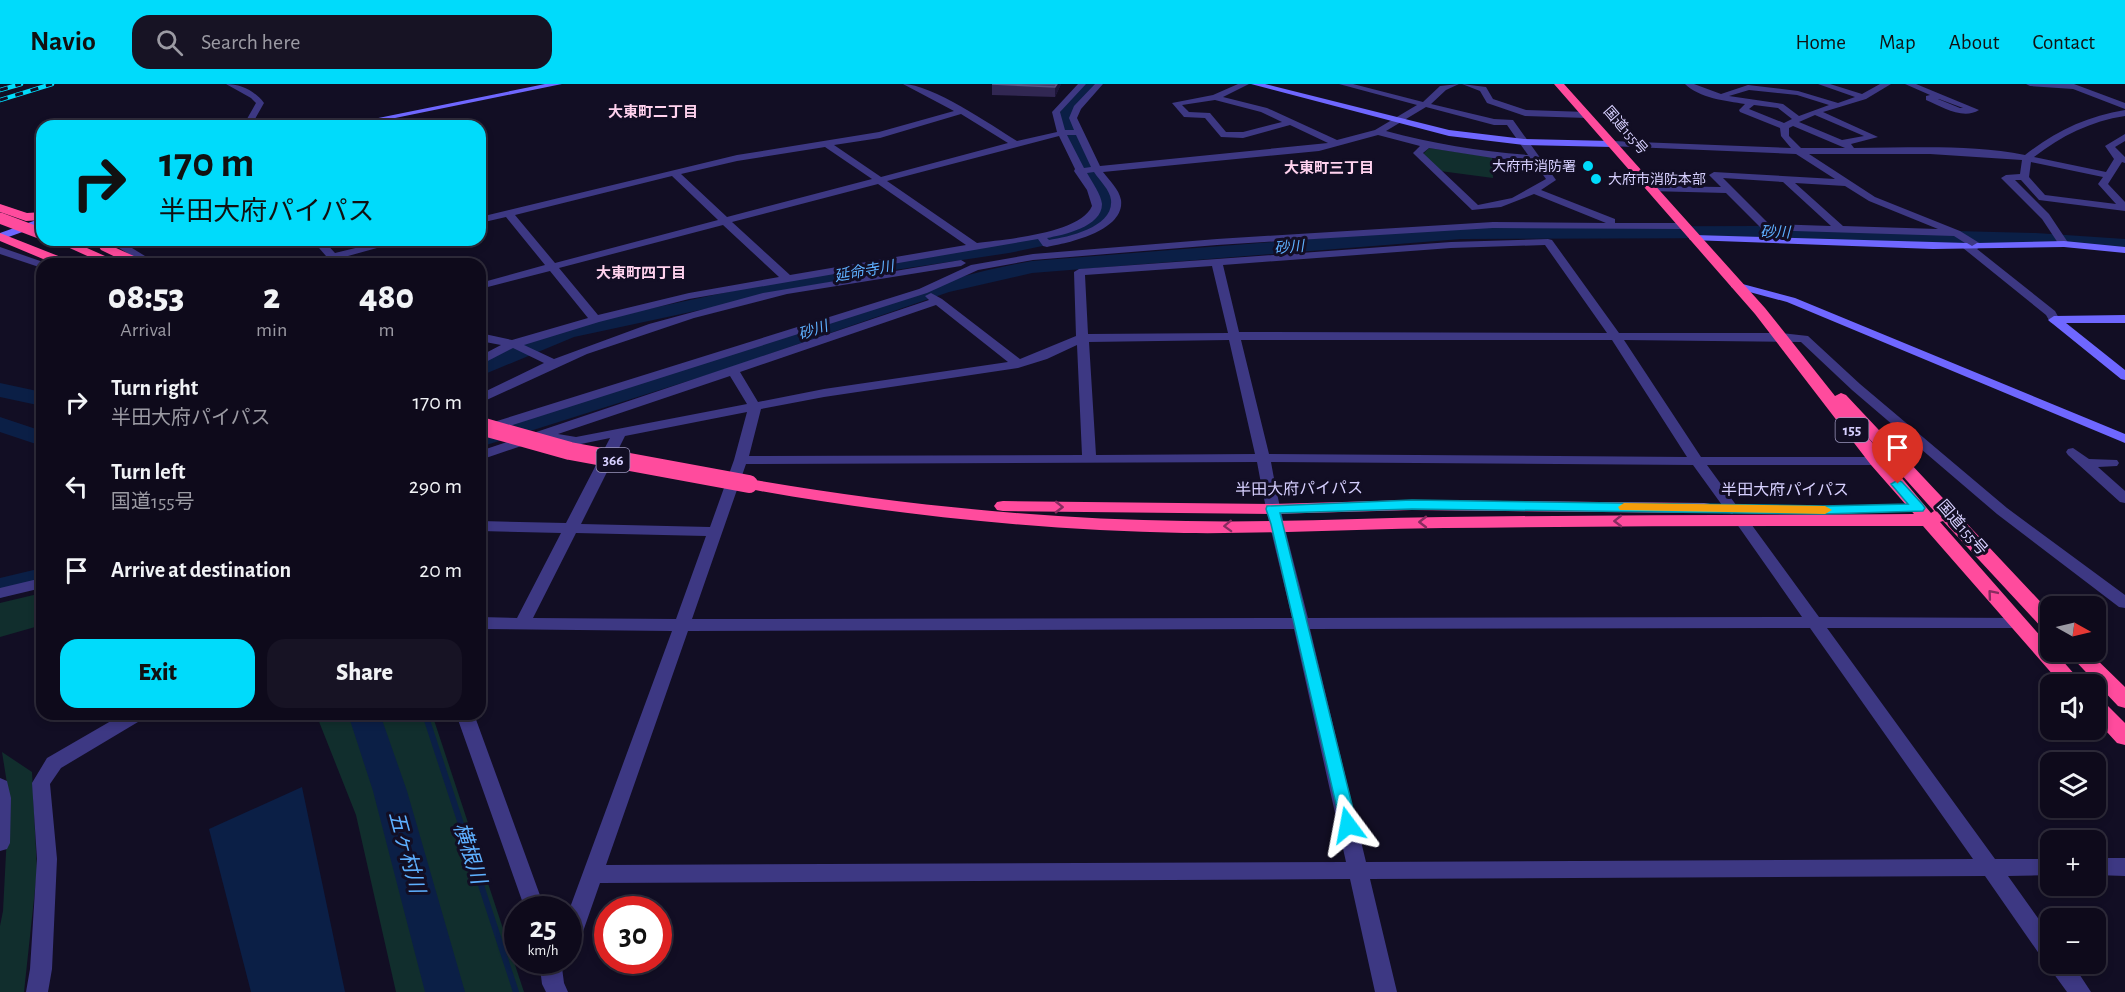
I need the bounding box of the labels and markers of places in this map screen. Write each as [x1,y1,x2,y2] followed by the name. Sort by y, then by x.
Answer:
[1492,159,1576,174] place label: 大府市消防署
[1581,159,1595,173] marker: 大府市消防署
[1589,172,1603,186] marker: 大府市消防本部
[1608,172,1706,187] place label: 大府市消防本部
[1872,422,1923,484] pin

